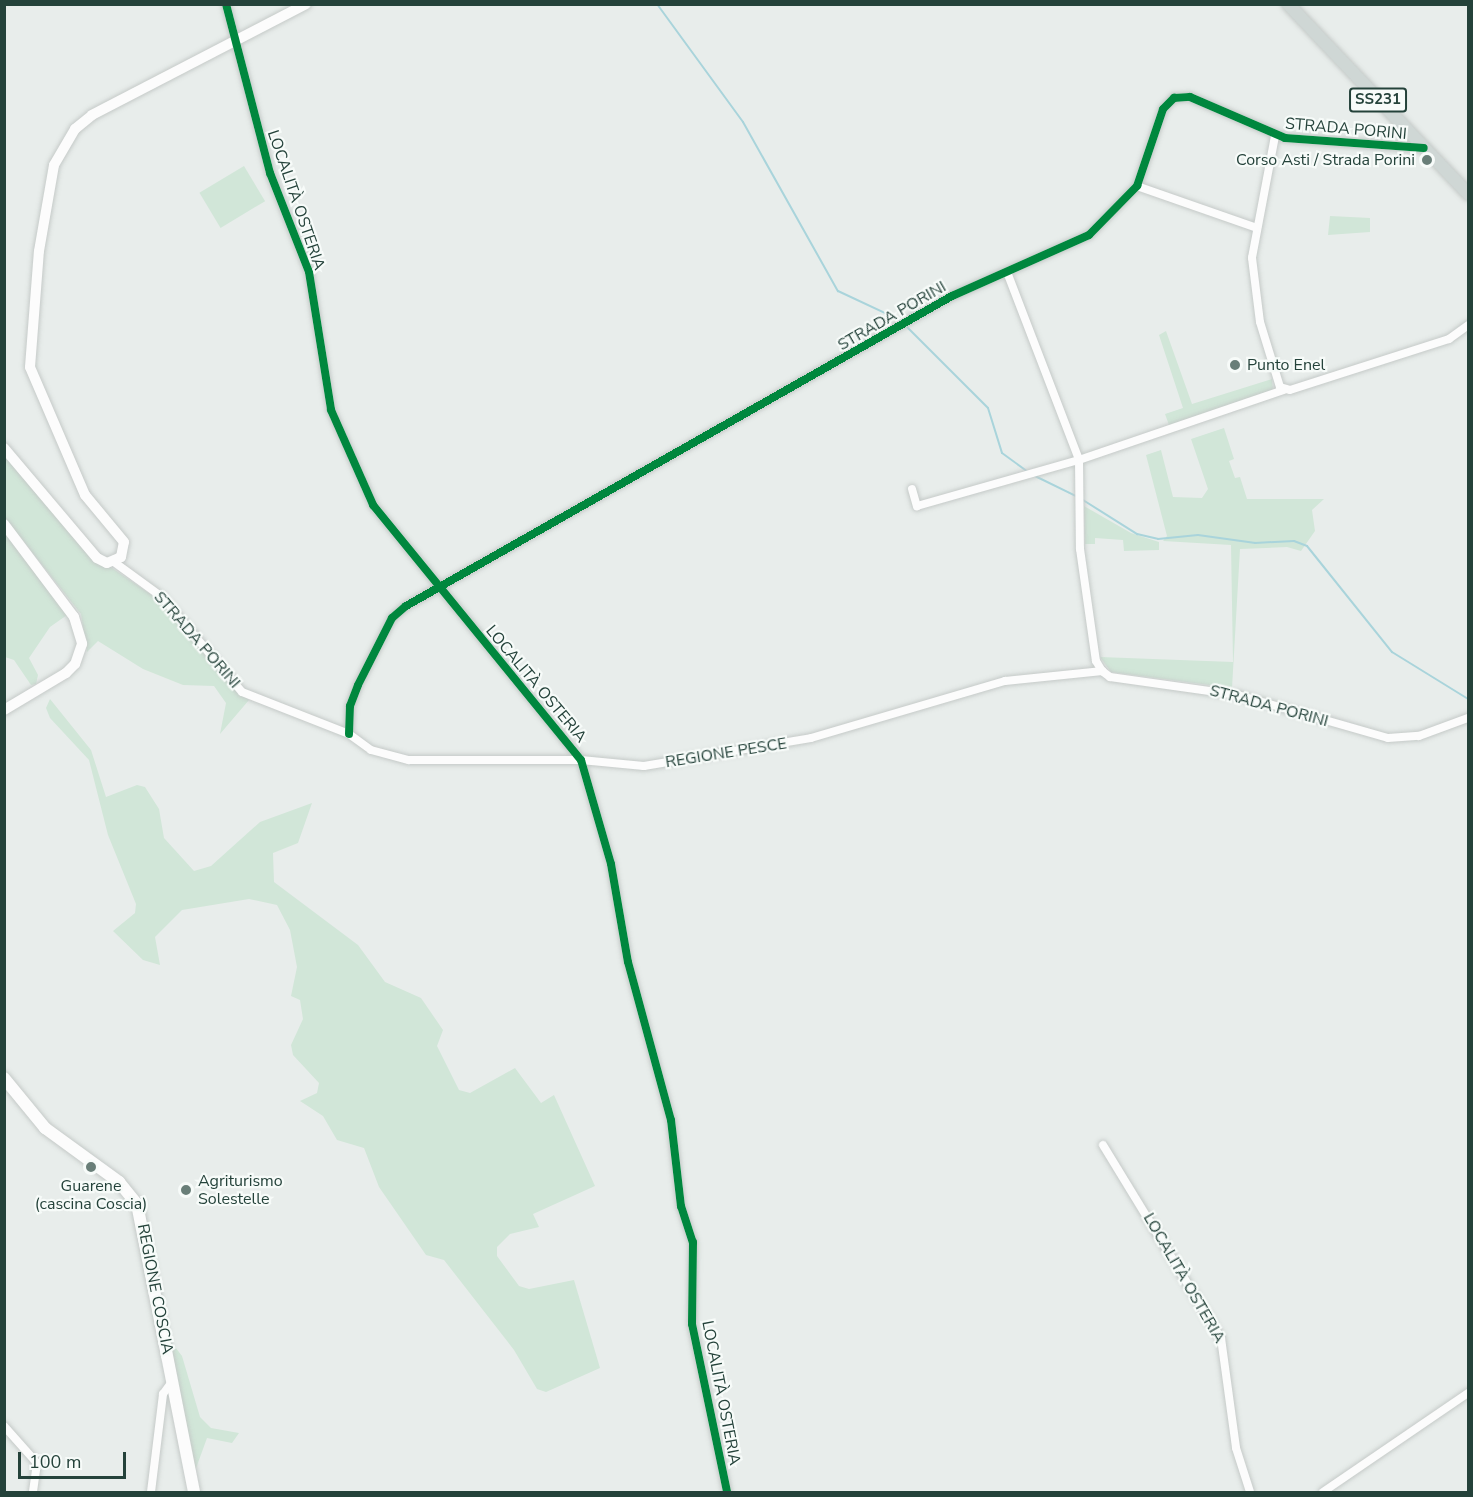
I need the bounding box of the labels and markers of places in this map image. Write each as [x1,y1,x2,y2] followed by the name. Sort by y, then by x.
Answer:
[1236,150,1415,170] place label: Corso Asti / Strada Porini
[1420,153,1434,167] marker: Corso Asti / Strada Porini
[1247,355,1325,375] place label: Punto Enel
[1228,358,1242,372] marker: Punto Enel
[84,1160,98,1174] marker: Guarene (cascina Coscia)
[198,1171,283,1209] place label: Agriturismo Solestelle
[35,1176,147,1214] place label: Guarene (cascina Coscia)
[179,1183,193,1197] marker: Agriturismo Solestelle

